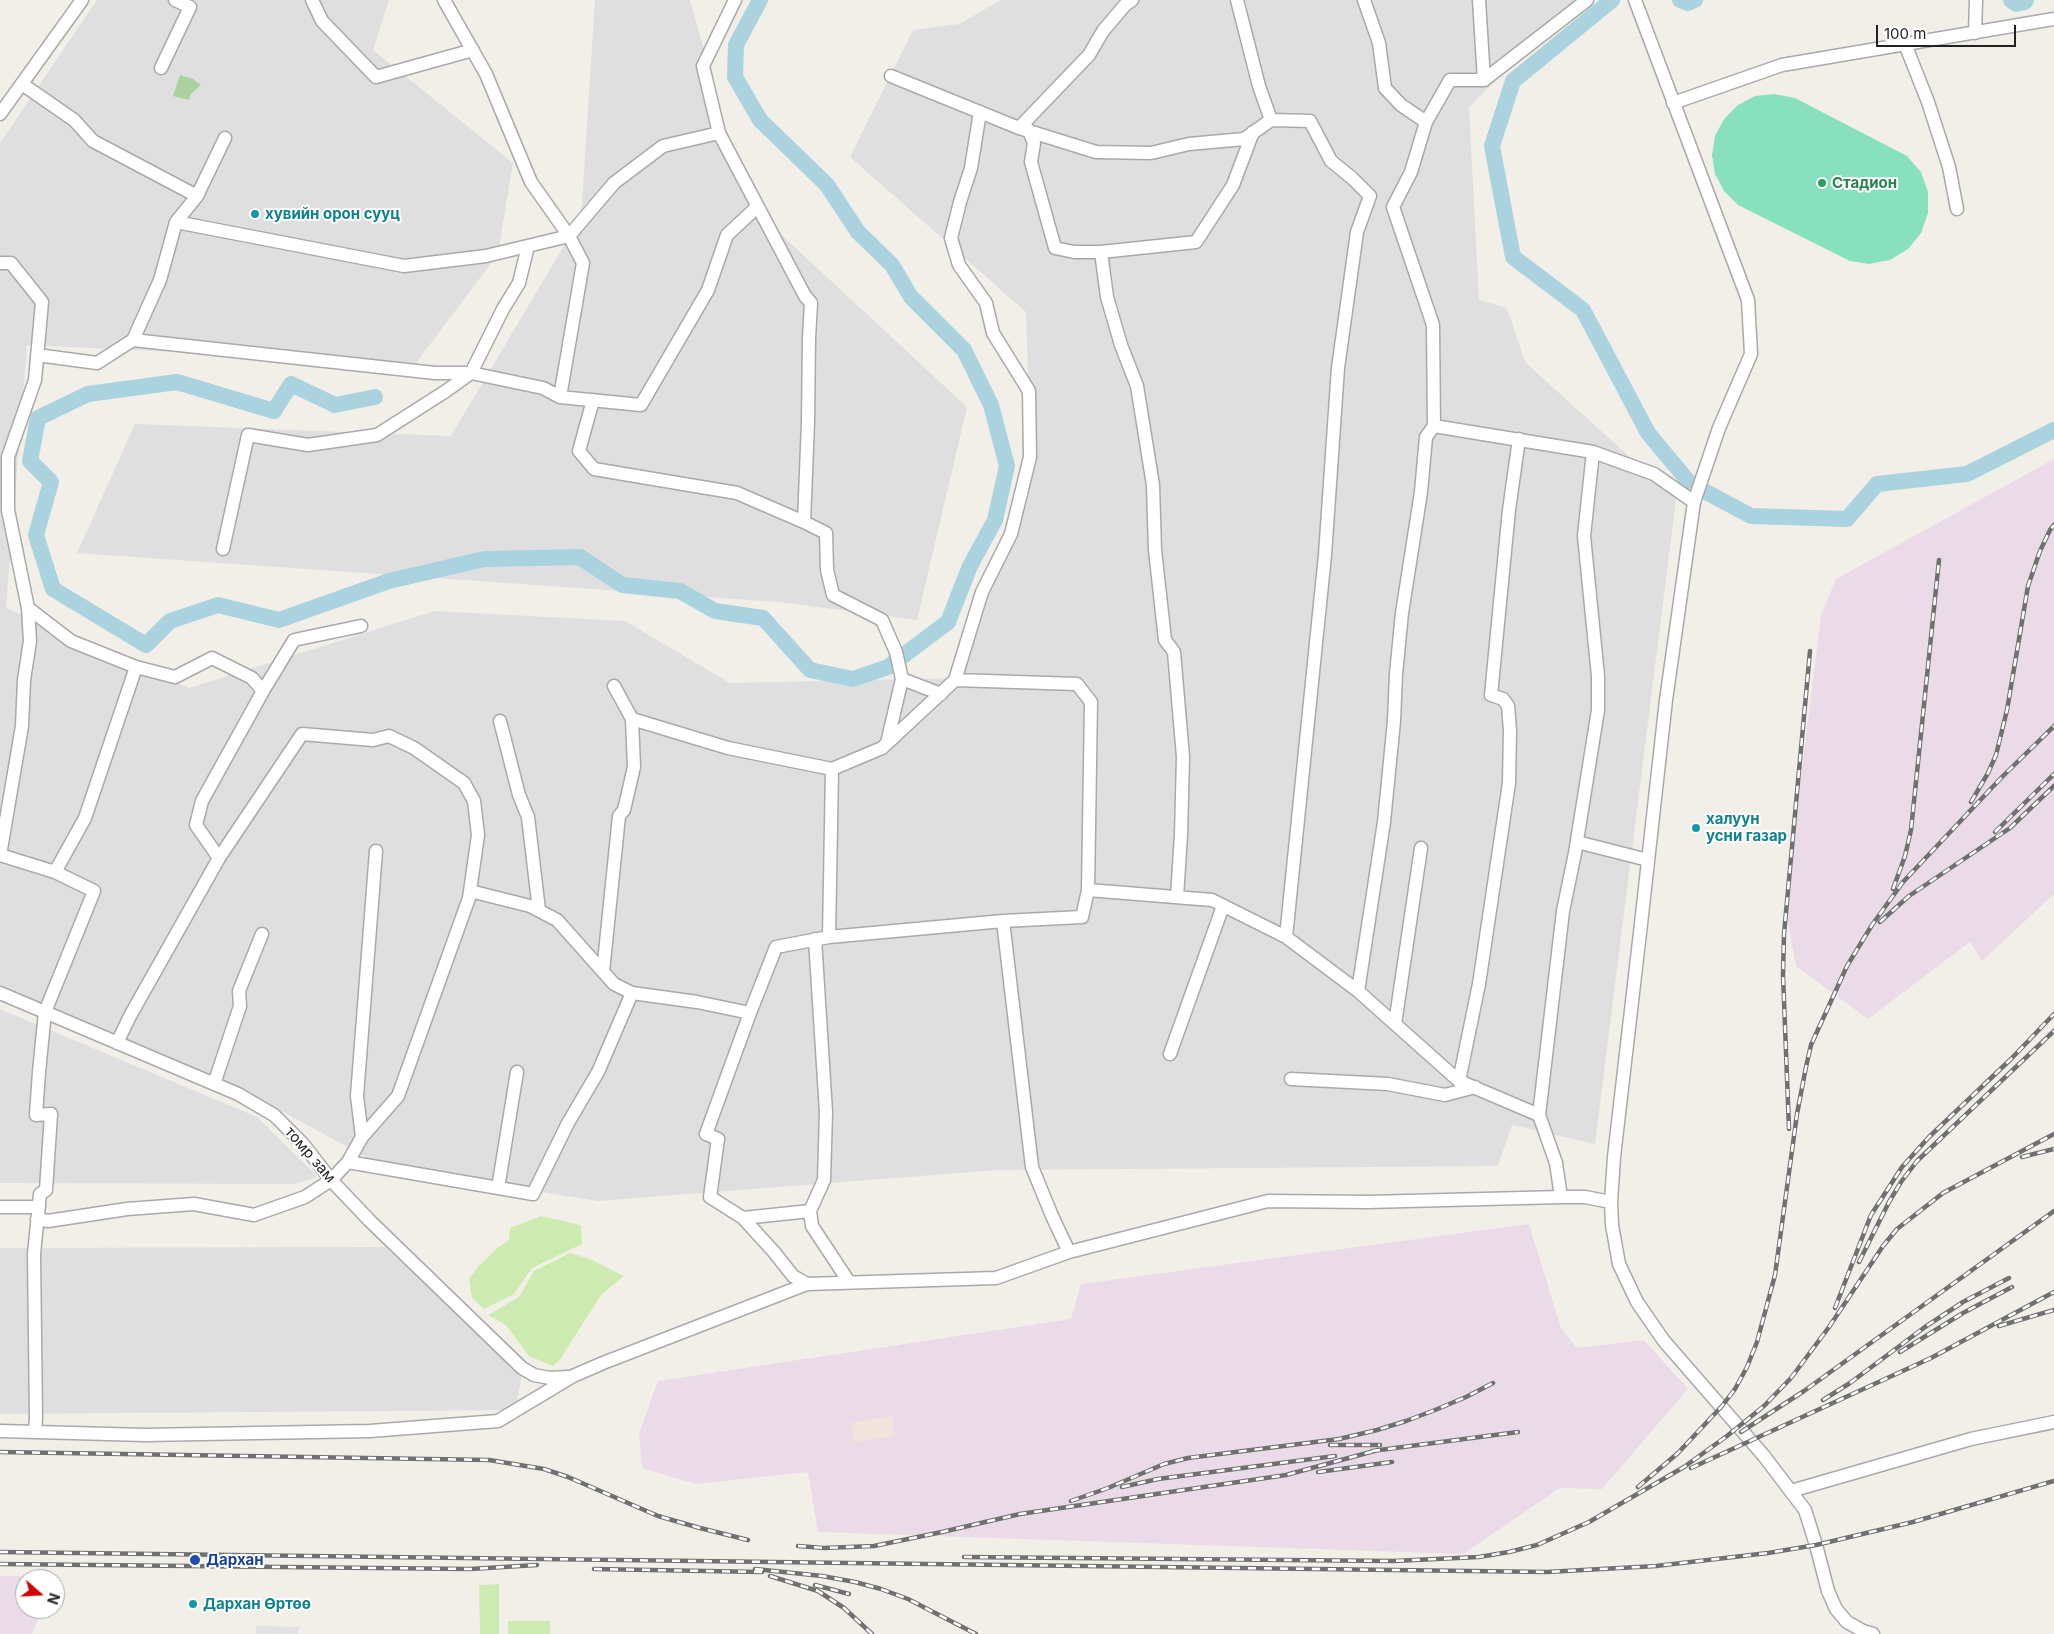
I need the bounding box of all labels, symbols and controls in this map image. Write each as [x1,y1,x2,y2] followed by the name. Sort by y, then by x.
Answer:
[1879,15,2019,47] scale bar
[1884,24,1926,43] text: 100 m
[1832,174,1897,192] place label: Стадион
[1816,177,1828,189] marker: Стадион
[265,205,400,223] place label: хувийн орон сууц
[249,208,261,220] marker: хувийн орон сууц
[1706,810,1787,845] place label: халуун усни газар
[1690,822,1702,834] marker: халуун усни газар
[281,1123,339,1187] street label: томр зам
[206,1551,264,1569] place label: Дархан
[188,1553,202,1567] marker: Дархан
[15,1569,65,1619] north arrow
[44,1591,63,1607] text: N
[203,1595,311,1613] place label: Дархан Өртөө
[187,1598,199,1610] marker: Дархан Өртөө

